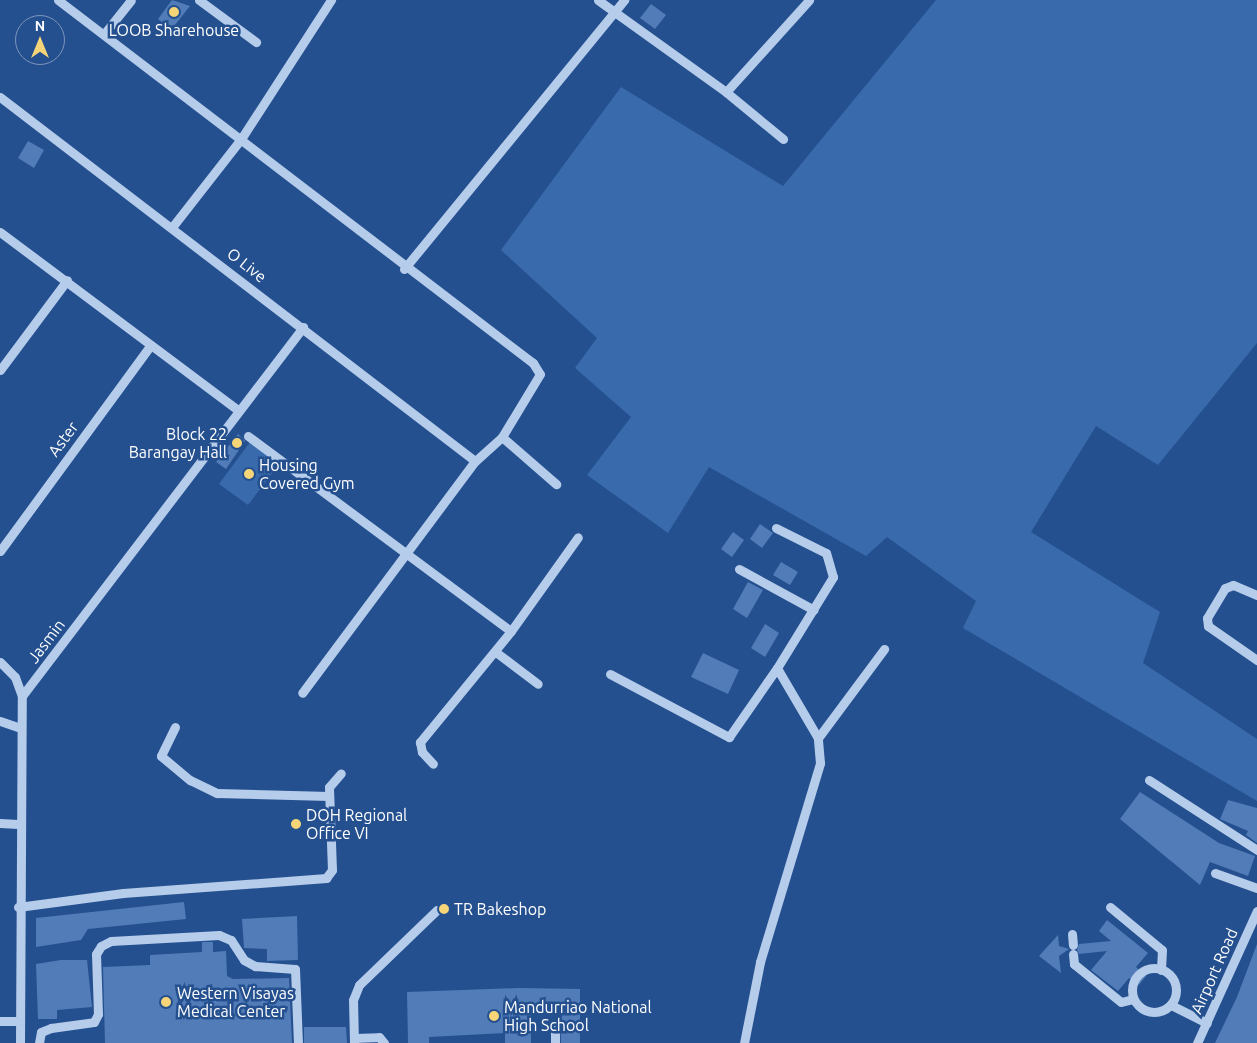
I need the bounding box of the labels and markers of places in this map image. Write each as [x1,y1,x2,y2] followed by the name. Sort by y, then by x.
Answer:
[168,6,180,18] marker: LOOB Sharehouse
[109,20,239,40] place label: LOOB Sharehouse
[129,424,227,462] place label: Block 22 Barangay Hall
[231,437,243,449] marker: Block 22 Barangay Hall
[259,455,355,493] place label: Housing Covered Gym
[243,468,255,480] marker: Housing Covered Gym
[306,805,407,843] place label: DOH Regional Office VI
[290,818,302,830] marker: DOH Regional Office VI
[454,899,546,919] place label: TR Bakeshop
[438,903,450,915] marker: TR Bakeshop
[177,983,294,1021] place label: Western Visayas Medical Center
[159,995,173,1009] marker: Western Visayas Medical Center
[504,997,652,1035] place label: Mandurriao National High School
[488,1010,500,1022] marker: Mandurriao National High School

